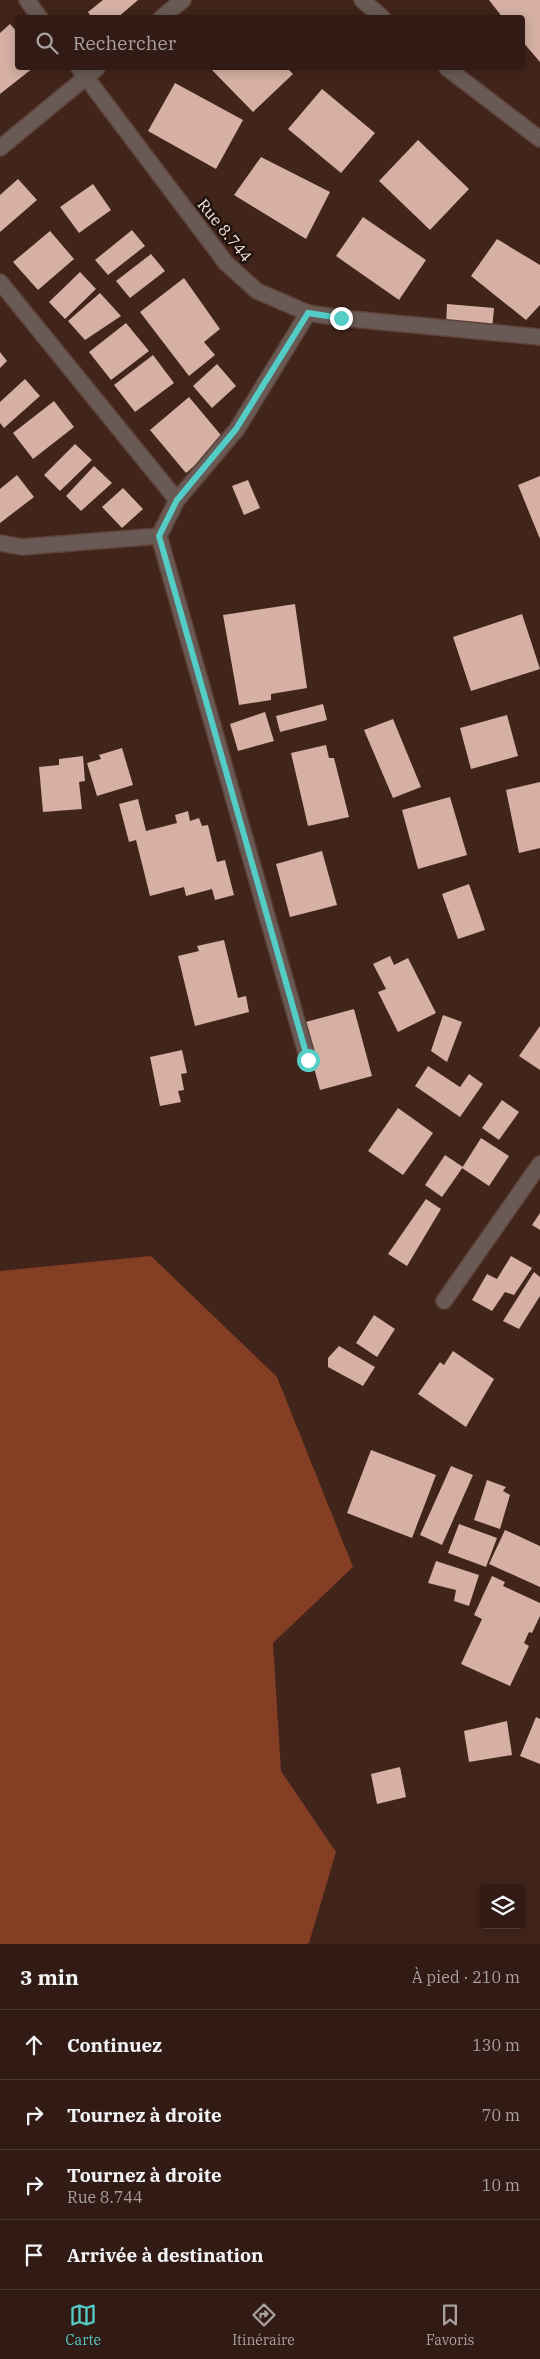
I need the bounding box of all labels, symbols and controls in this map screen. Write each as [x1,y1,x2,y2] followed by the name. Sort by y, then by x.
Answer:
[15,15,525,70] search box
[33,29,61,57] icon: search
[73,31,176,55] text: Rechercher
[193,194,257,266] street label: Rue 8.744
[330,307,353,330] route end
[297,1049,320,1072] route start
[480,1884,525,1929] map controls
[480,1884,525,1929] button: layers
[20,1963,79,1991] text: 3 min
[412,1967,520,1987] text: À pied · 210 m
[20,2031,48,2059] icon: ahead
[67,2033,162,2057] text: Continuez
[472,2035,520,2055] text: 130 m
[20,2101,48,2129] icon: right
[67,2103,222,2127] text: Tournez à droite
[482,2105,520,2125] text: 70 m
[67,2163,222,2187] text: Tournez à droite
[20,2171,48,2199] icon: right
[482,2175,520,2195] text: 10 m
[67,2187,143,2207] text: Rue 8.744
[20,2241,48,2269] icon: arrive
[67,2243,264,2267] text: Arrivée à destination
[66,2301,101,2349] tab: Carte
[232,2301,295,2349] tab: Itinéraire
[426,2301,474,2349] tab: Favoris

